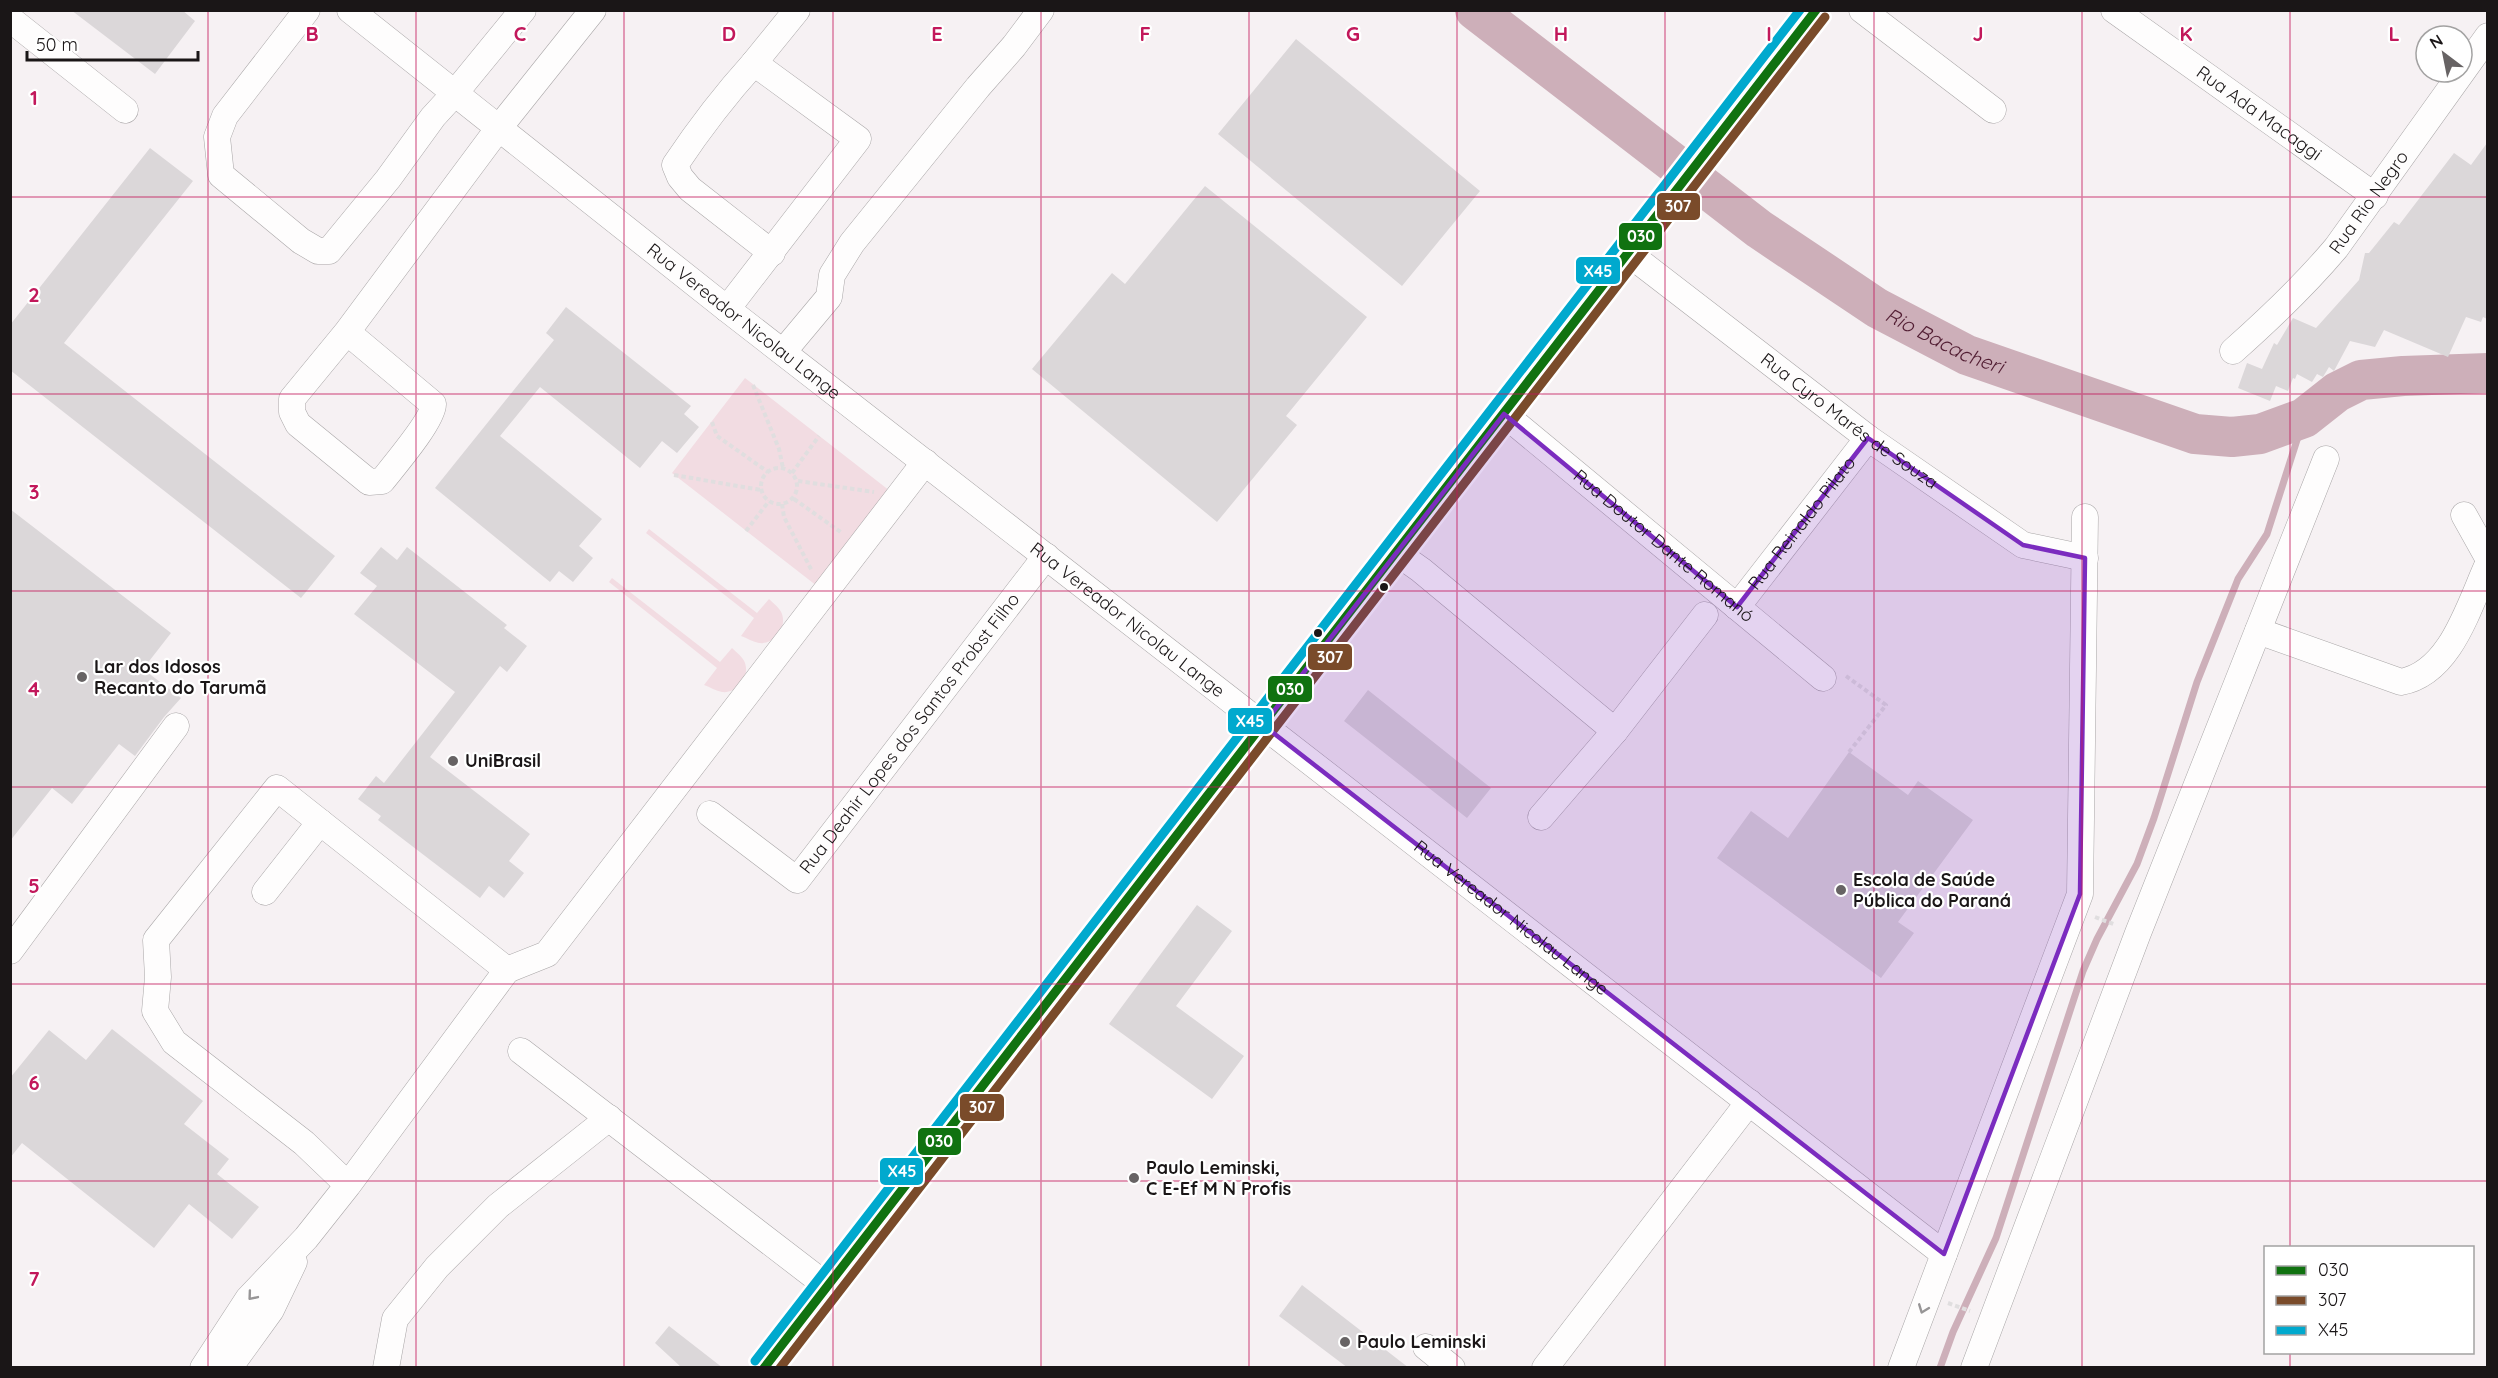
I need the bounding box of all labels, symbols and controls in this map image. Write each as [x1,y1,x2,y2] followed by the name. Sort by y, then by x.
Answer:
[305,21,319,46] text: B
[514,21,527,46] text: C
[722,21,736,46] text: D
[931,21,943,46] text: E
[1139,21,1151,46] text: F
[1346,21,1360,46] text: G
[1554,21,1568,46] text: H
[1766,21,1772,46] text: I
[1972,21,1984,46] text: J
[2179,21,2193,46] text: K
[2388,21,2400,46] text: L
[27,24,198,62] scale bar
[2414,24,2474,84] north arrow
[2426,30,2446,53] text: N
[36,33,78,56] text: 50 m
[2192,60,2327,165] street label: Rua Ada Macaggi
[30,85,38,110] text: 1
[2324,146,2413,258] street label: Rua Rio Negro
[1656,192,1701,221] line badge: 307
[1665,196,1691,216] text: 307
[1618,222,1663,251] line badge: 030
[1627,226,1655,246] text: 030
[642,238,846,404] street label: Rua Vereador Nicolau Lange
[1575,256,1621,285] line badge: X45
[1583,261,1613,281] text: X45
[28,282,40,307] text: 2
[1882,302,2010,380] water label: Rio Bacacheri
[1756,348,1943,494] street label: Rua Cyro Marés de Souza
[1743,452,1860,594] street label: Rua Reinaldo Pilato
[1569,464,1759,627] street label: Rua Doutor Dante Romanó
[29,479,39,504] text: 3
[1026,537,1230,702] street label: Rua Vereador Nicolau Lange
[1378,581,1390,593] unlabelled marker
[794,588,1024,878] street label: Rua Deahir Lopes dos Santos Probst Filho
[1312,627,1324,639] unlabelled marker
[1307,643,1353,671] line badge: 307
[1317,647,1343,667] text: 307
[94,655,266,699] place label: Lar dos Idosos Recanto do Tarumã
[75,670,89,684] marker: Lar dos Idosos Recanto do Tarumã
[1267,675,1313,703] line badge: 030
[28,676,40,701] text: 4
[1276,679,1304,699] text: 030
[1227,707,1273,735] line badge: X45
[1235,711,1265,731] text: X45
[465,749,541,772] place label: UniBrasil
[446,754,460,768] marker: UniBrasil
[1410,835,1613,1000] street label: Rua Vereador Nicolau Lange
[1853,868,2011,912] place label: Escola de Saúde Pública do Paraná
[28,873,40,898] text: 5
[1834,883,1848,897] marker: Escola de Saúde Pública do Paraná
[28,1070,40,1095] text: 6
[959,1093,1005,1122] line badge: 307
[969,1097,995,1117] text: 307
[917,1127,962,1156] line badge: 030
[925,1131,953,1151] text: 030
[1146,1156,1292,1200] place label: Paulo Leminski, C E-Ef M N Profis
[879,1157,924,1186] line badge: X45
[887,1161,917,1181] text: X45
[1127,1171,1141,1185] marker: Paulo Leminski, C E-Ef M N Profis
[2264,1246,2474,1354] legend
[2318,1258,2349,1281] text: 030
[29,1266,40,1291] text: 7
[2318,1288,2346,1311] text: 307
[249,1289,260,1300] one-way arrow
[1918,1302,1930,1313] one-way arrow
[2318,1318,2348,1341] text: X45
[1357,1330,1486,1353] place label: Paulo Leminski
[1338,1335,1352,1349] marker: Paulo Leminski

